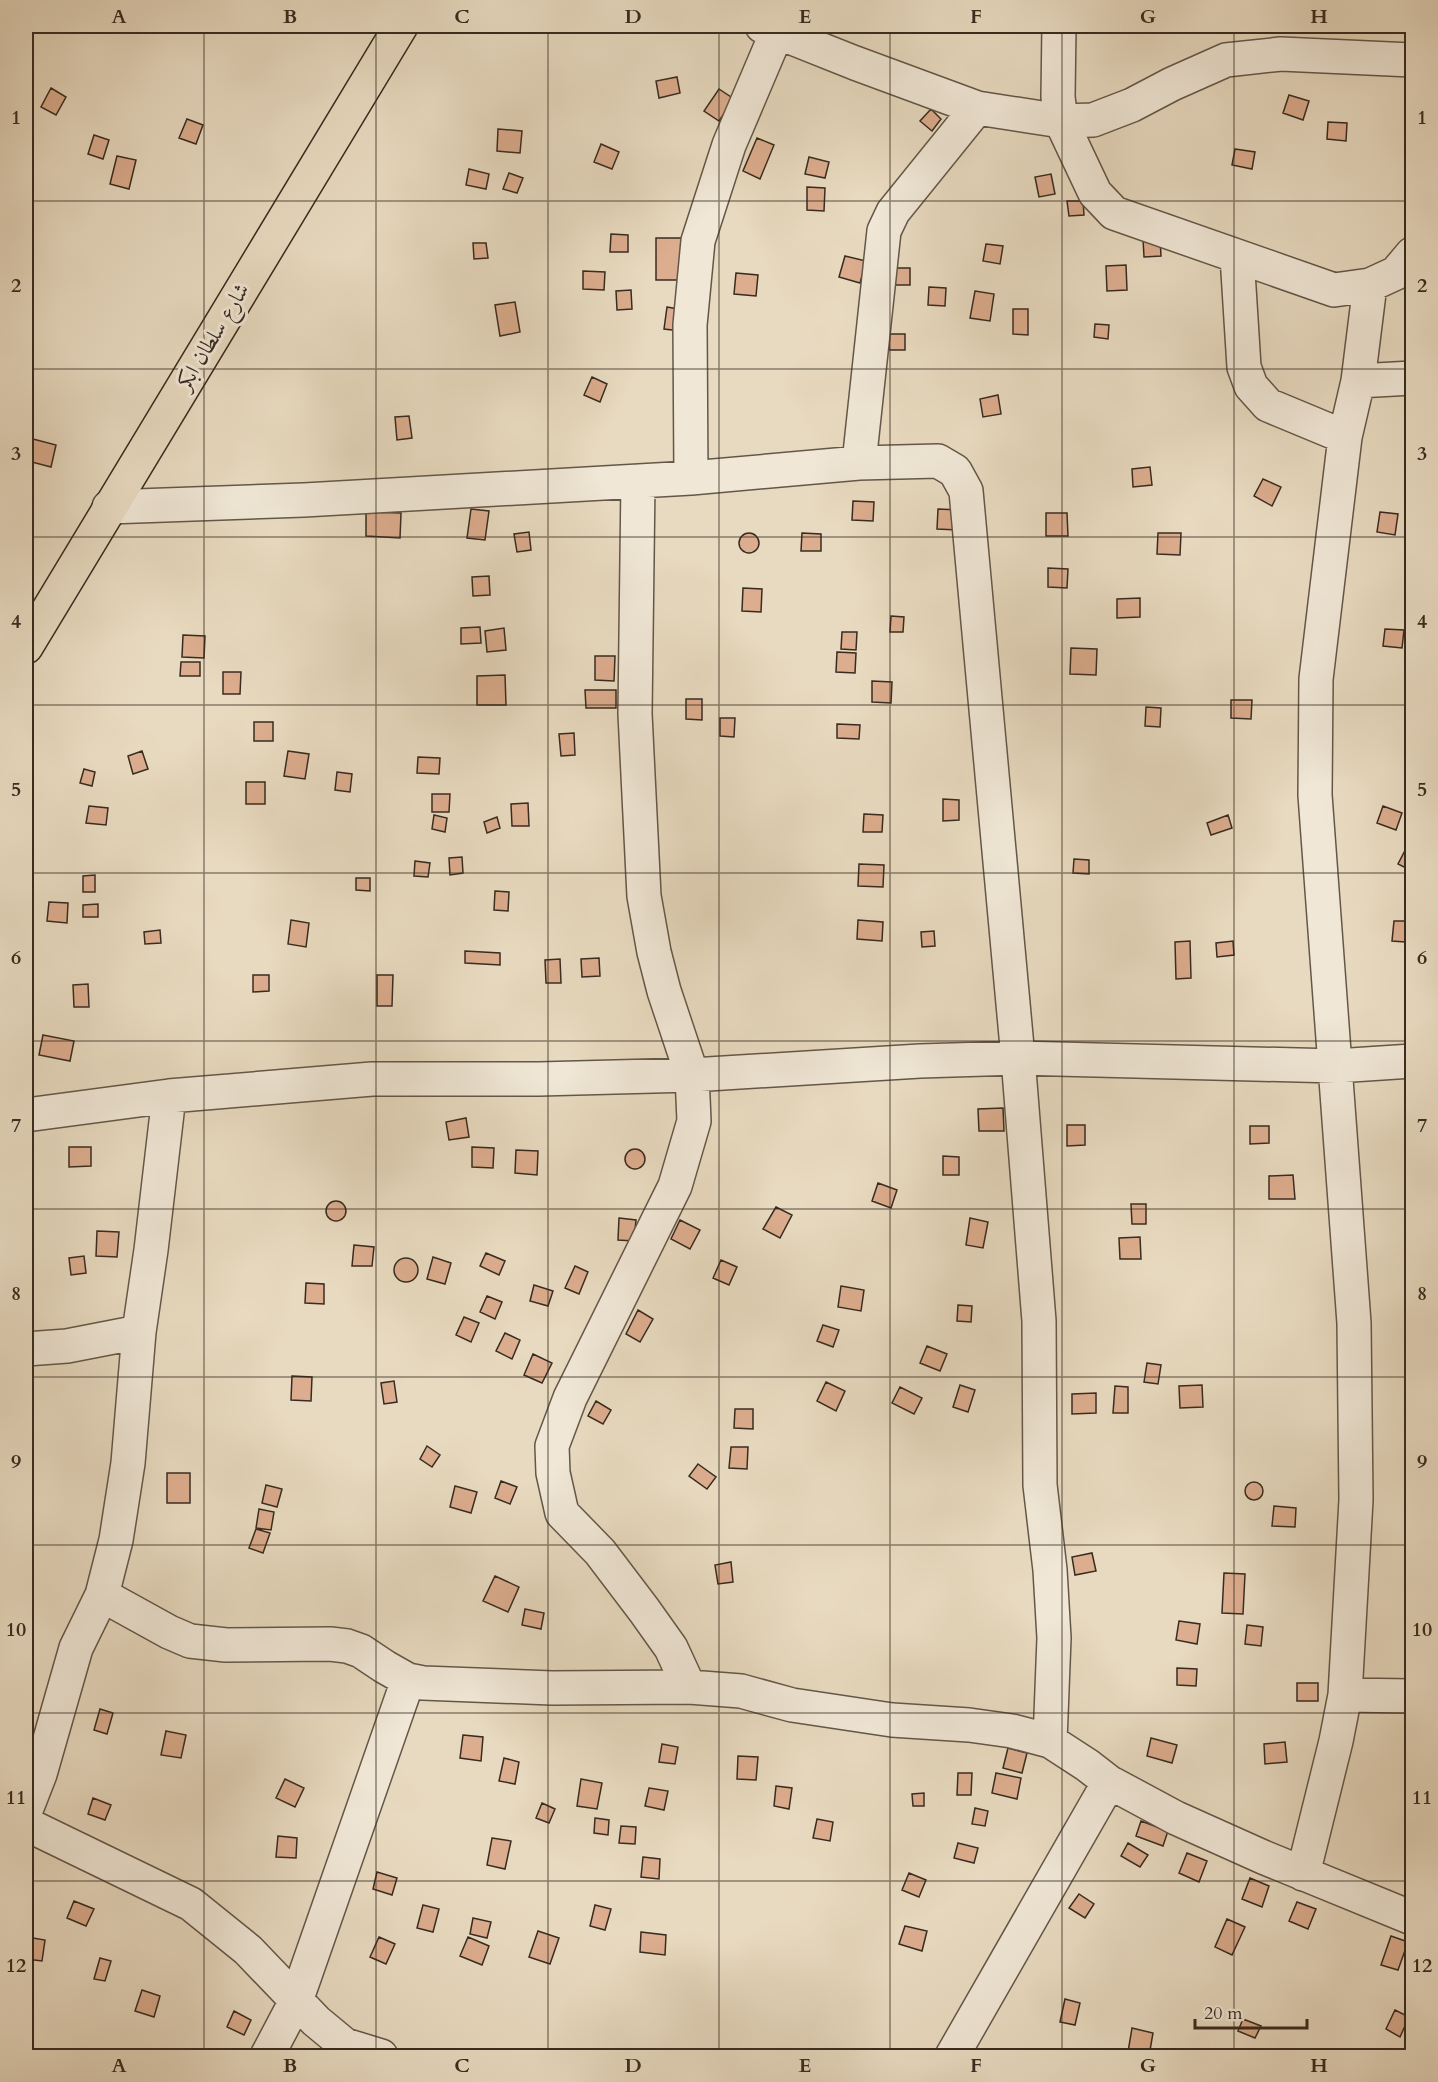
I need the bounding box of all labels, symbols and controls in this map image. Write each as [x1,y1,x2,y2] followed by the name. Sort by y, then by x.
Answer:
[111,3,127,30] text: A
[283,3,297,30] text: B
[454,3,470,30] text: C
[624,3,642,30] text: D
[799,3,811,30] text: E
[970,3,982,30] text: F
[1140,3,1156,30] text: G
[1310,3,1328,30] text: H
[11,104,21,131] text: 1
[1417,104,1427,131] text: 1
[11,272,21,299] text: 2
[1417,272,1427,299] text: 2
[168,277,259,399] street label: شارع سلطان ابكر
[11,440,21,467] text: 3
[1417,440,1427,467] text: 3
[11,608,21,635] text: 4
[1417,608,1427,635] text: 4
[11,776,21,803] text: 5
[1417,776,1427,803] text: 5
[11,944,21,971] text: 6
[1417,944,1427,971] text: 6
[11,1112,21,1139] text: 7
[1417,1112,1427,1139] text: 7
[11,1280,21,1307] text: 8
[1417,1280,1427,1307] text: 8
[11,1448,21,1475] text: 9
[1417,1448,1427,1475] text: 9
[6,1616,26,1643] text: 10
[1412,1616,1432,1643] text: 10
[6,1784,26,1811] text: 11
[1412,1784,1432,1811] text: 11
[6,1952,26,1979] text: 12
[1412,1952,1432,1979] text: 12
[1195,1992,1308,2030] scale bar
[1204,2001,1243,2026] text: 20 m
[111,2052,127,2079] text: A
[283,2052,297,2079] text: B
[454,2052,470,2079] text: C
[624,2052,642,2079] text: D
[799,2052,811,2079] text: E
[970,2052,982,2079] text: F
[1140,2052,1156,2079] text: G
[1310,2052,1328,2079] text: H

